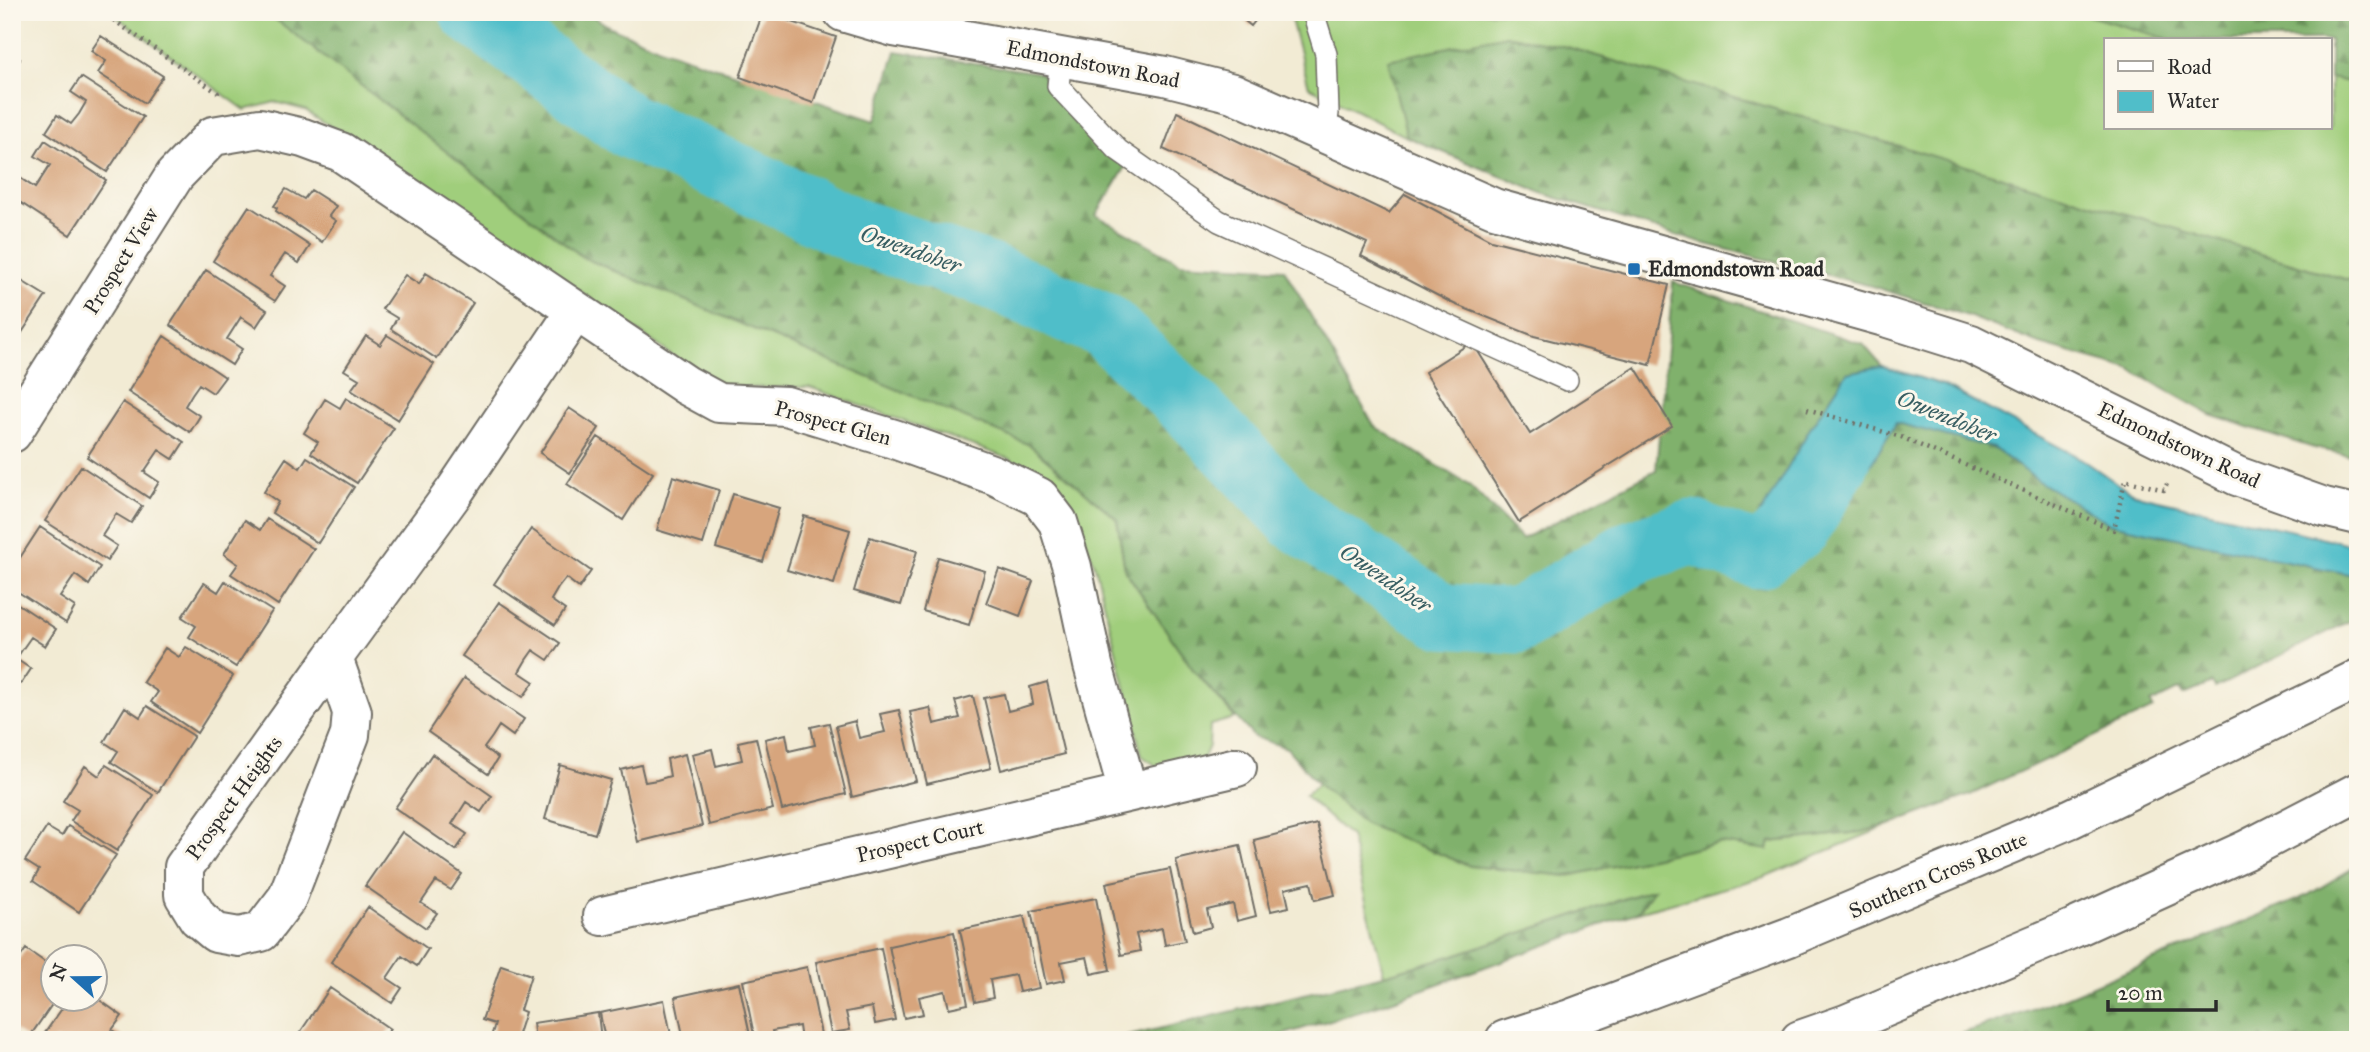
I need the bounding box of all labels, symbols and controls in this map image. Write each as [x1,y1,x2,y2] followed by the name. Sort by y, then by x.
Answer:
[1004,34,1182,94] street label: Edmondstown Road
[2104,38,2332,130] legend
[2167,54,2212,80] text: Road
[2167,88,2219,114] text: Water
[78,203,164,319] street label: Prospect View
[857,219,966,280] water label: Owendoher
[1648,256,1824,282] place label: Edmondstown Road
[1626,261,1642,277] marker: Edmondstown Road
[1893,383,2002,449] water label: Owendoher
[772,395,894,451] street label: Prospect Glen
[2094,396,2265,494] street label: Edmondstown Road
[1335,537,1438,620] water label: Owendoher
[180,731,288,865] street label: Prospect Heights
[854,814,987,868] street label: Prospect Court
[1845,826,2031,924] street label: Southern Cross Route
[38,944,108,1014] north arrow
[45,960,72,984] text: N
[2108,968,2216,1012] scale bar
[2118,980,2163,1006] text: 20 m

